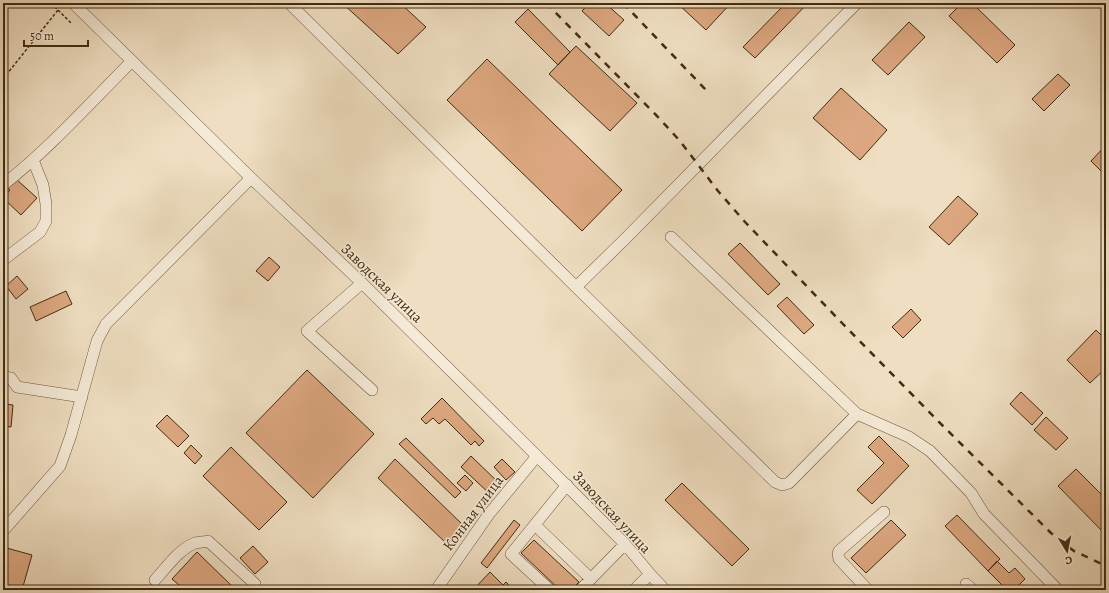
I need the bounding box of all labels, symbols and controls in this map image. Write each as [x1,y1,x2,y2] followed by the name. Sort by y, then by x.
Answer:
[24,22,88,48] scale bar
[30,28,54,44] text: 50 m
[337,239,427,327] street label: Заводская улица
[568,466,656,558] street label: Заводская улица
[438,471,508,555] street label: Конная улица
[1047,531,1087,571] north arrow
[1064,552,1073,568] text: С

